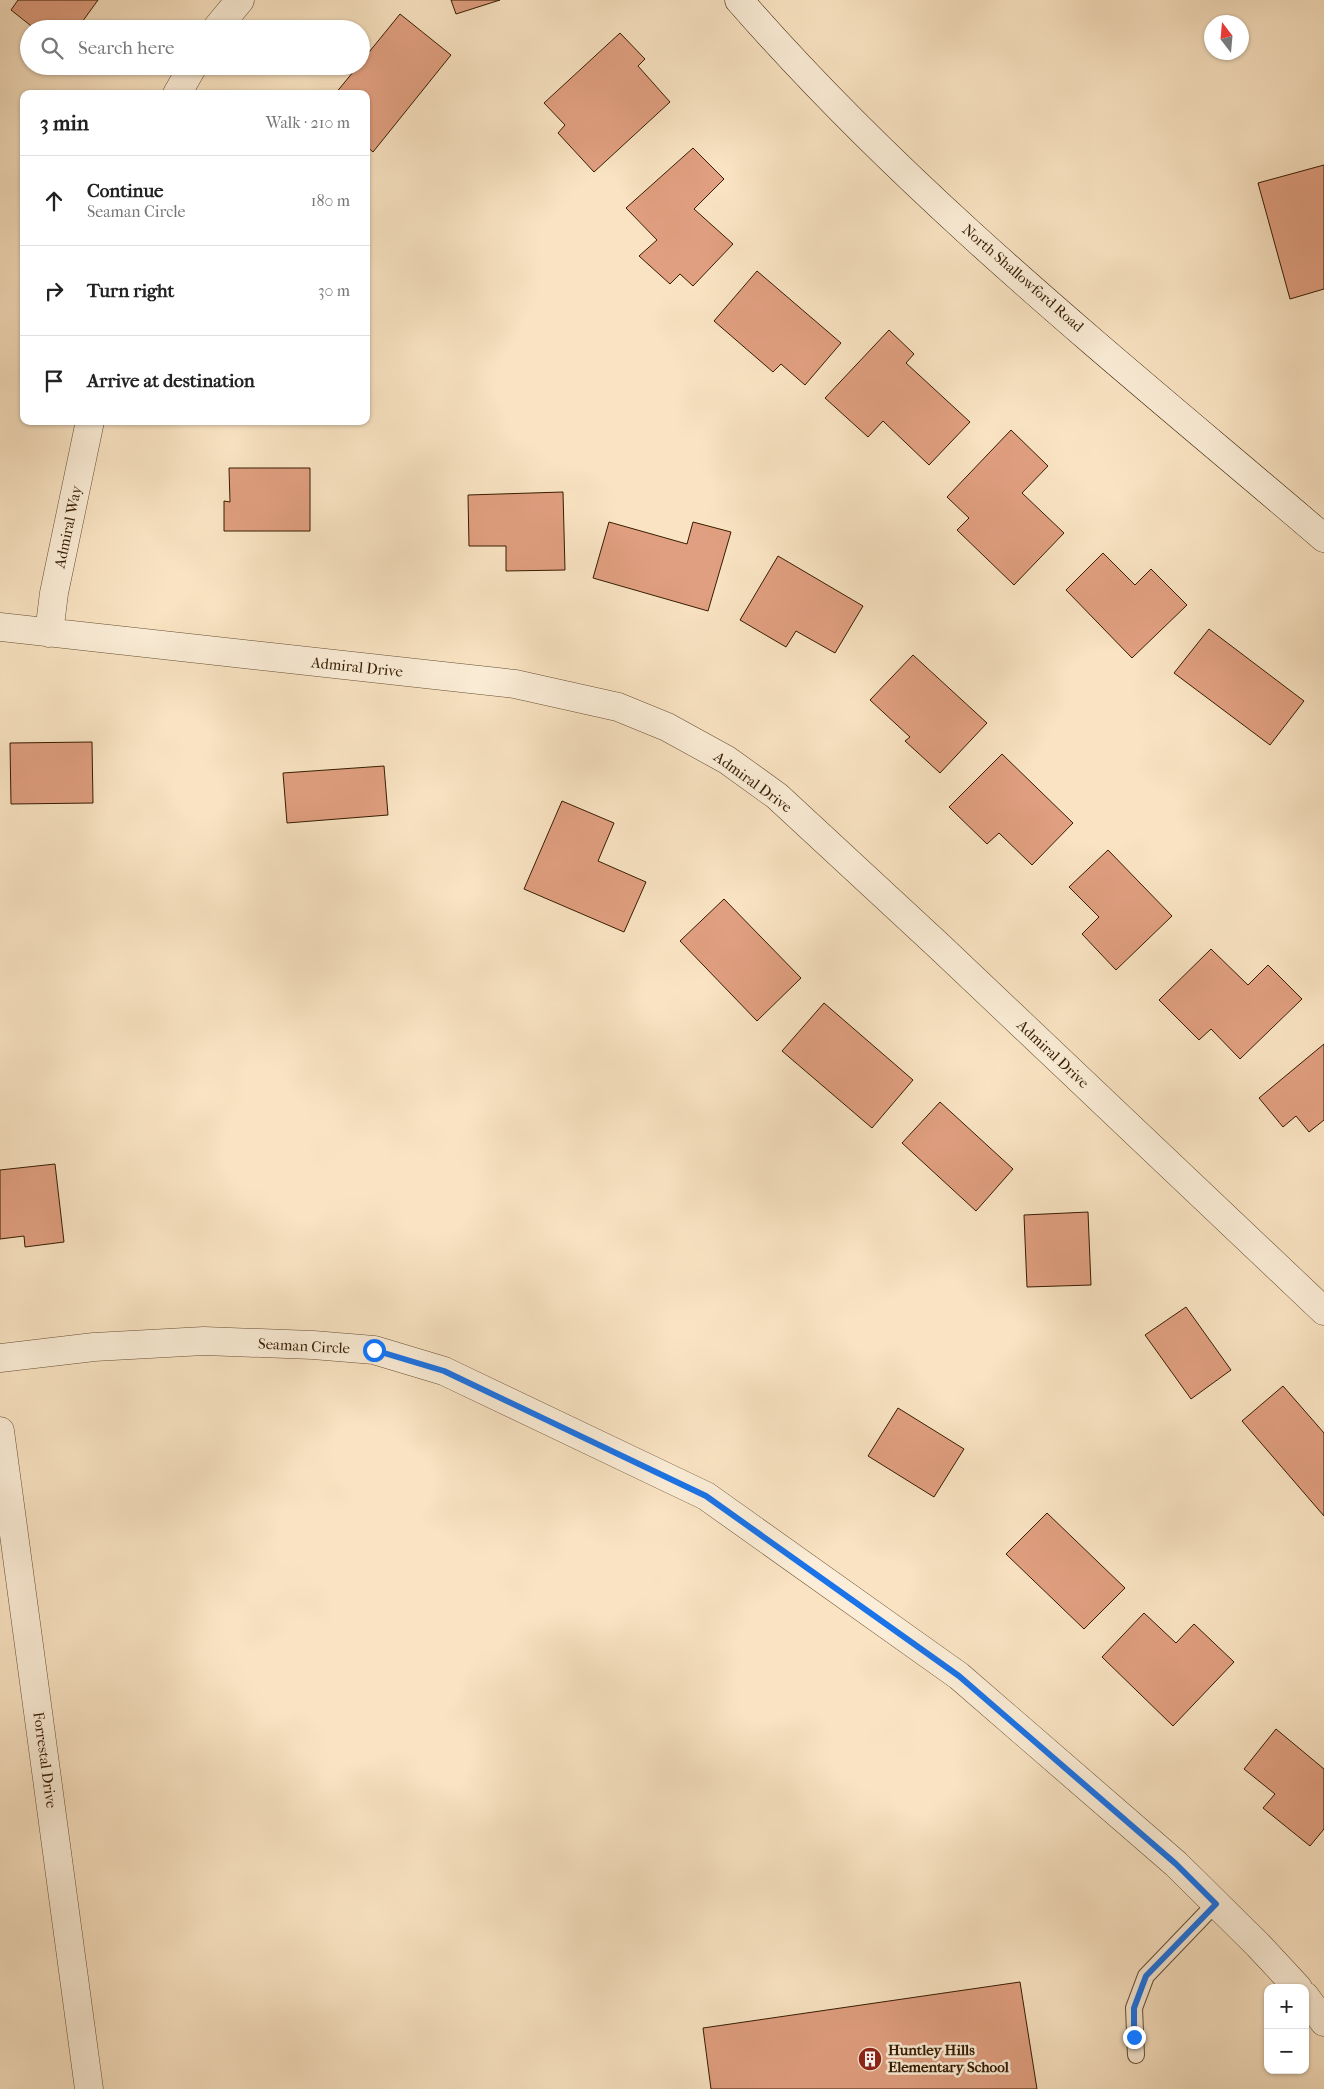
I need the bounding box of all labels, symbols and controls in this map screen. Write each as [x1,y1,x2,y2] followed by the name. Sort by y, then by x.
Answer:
[1204,15,1249,60] north arrow
[20,20,370,75] search box
[38,34,66,62] icon: search
[78,37,174,59] text: Search here
[40,111,89,135] text: 3 min
[266,113,350,132] text: Walk · 210 m
[87,180,163,202] text: Continue
[40,187,68,215] icon: ahead
[311,191,350,210] text: 180 m
[87,202,185,221] text: Seaman Circle
[959,220,1088,336] street label: North Shallowford Road
[40,277,68,305] icon: right
[87,280,174,302] text: Turn right
[318,281,350,300] text: 30 m
[40,367,68,395] icon: arrive
[87,370,255,392] text: Arrive at destination
[50,483,86,571] street label: Admiral Way
[309,653,404,681] street label: Admiral Drive
[710,747,796,817] street label: Admiral Drive
[1012,1015,1093,1092] street label: Admiral Drive
[257,1335,351,1357] street label: Seaman Circle
[363,1339,386,1362] route start
[29,1711,61,1810] street label: Forrestal Drive
[1264,1984,1309,2074] map controls
[1264,1984,1309,2029] button: +
[1123,2026,1146,2049] route end
[1264,2029,1309,2074] button: −
[888,2041,1010,2076] place label: Huntley Hills Elementary School
[857,2046,883,2072] building icon: Huntley Hills Elementary School

